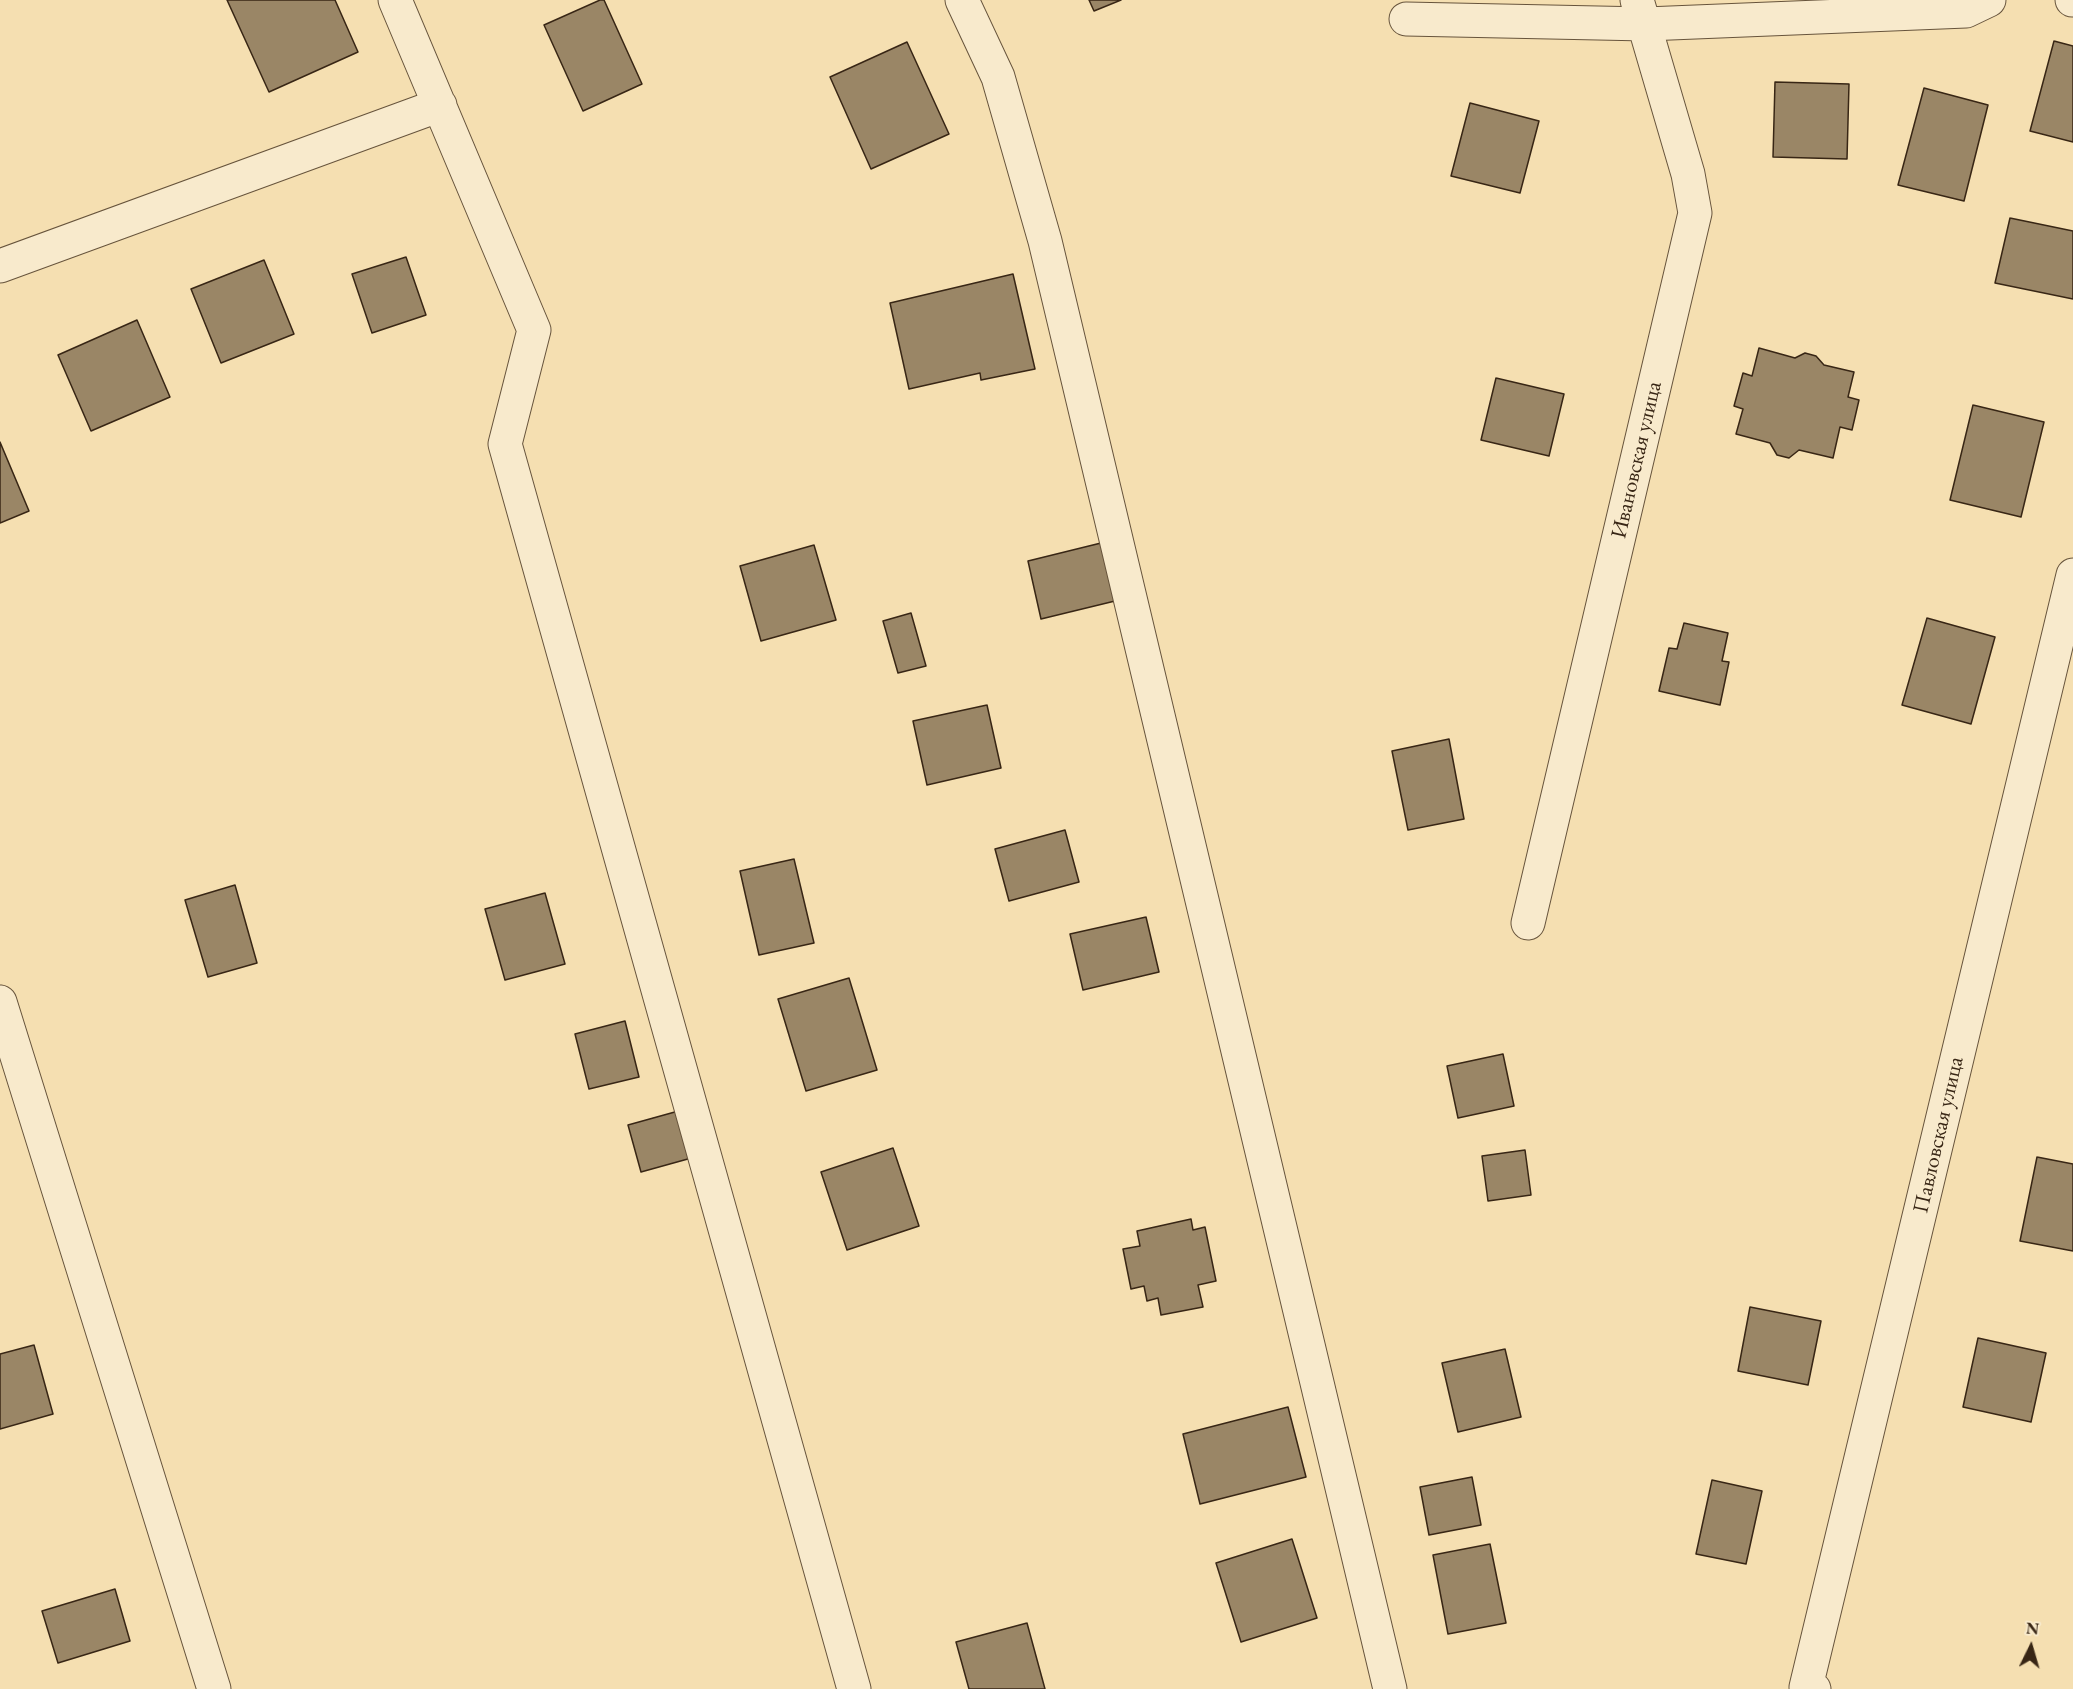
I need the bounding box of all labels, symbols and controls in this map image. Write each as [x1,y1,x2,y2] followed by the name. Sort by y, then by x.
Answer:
[1606,379,1668,541] street label: Ивановская улица
[1908,1054,1970,1216] street label: Павловская улица
[2001,1617,2061,1677] north arrow
[2025,1618,2040,1640] text: N

